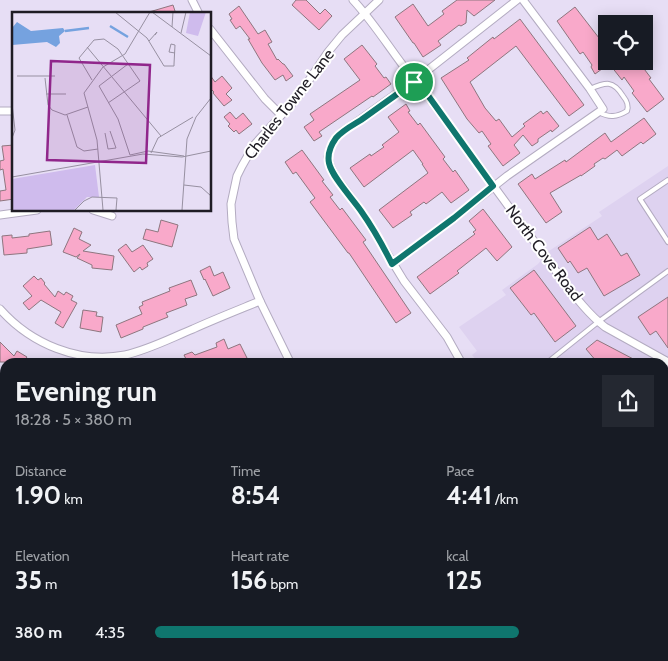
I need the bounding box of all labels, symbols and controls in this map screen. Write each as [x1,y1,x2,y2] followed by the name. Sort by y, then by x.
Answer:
[12,12,211,211] inset map
[598,15,653,70] map controls
[598,15,653,70] button: locate
[240,45,338,163] street label: Charles Towne Lane
[393,61,435,103] pin
[400,68,428,96] icon: arrive
[502,201,586,305] street label: North Cove Road
[15,374,157,408] text: Evening run
[602,375,654,427] button: share
[15,410,132,429] text: 18:28 · 5 × 380 m
[15,462,67,480] text: Distance
[231,462,260,480] text: Time
[446,462,474,480] text: Pace
[15,480,61,510] text: 1.90
[231,480,280,510] text: 8:54
[446,480,492,510] text: 4:41
[61,490,83,508] text: km
[492,490,518,508] text: /km
[15,547,70,565] text: Elevation
[231,547,289,565] text: Heart rate
[446,547,469,565] text: kcal
[15,565,42,595] text: 35
[231,565,267,595] text: 156
[446,565,482,595] text: 125
[42,575,57,593] text: m
[267,575,298,593] text: bpm
[15,623,62,642] text: 380 m
[95,623,125,642] text: 4:35

